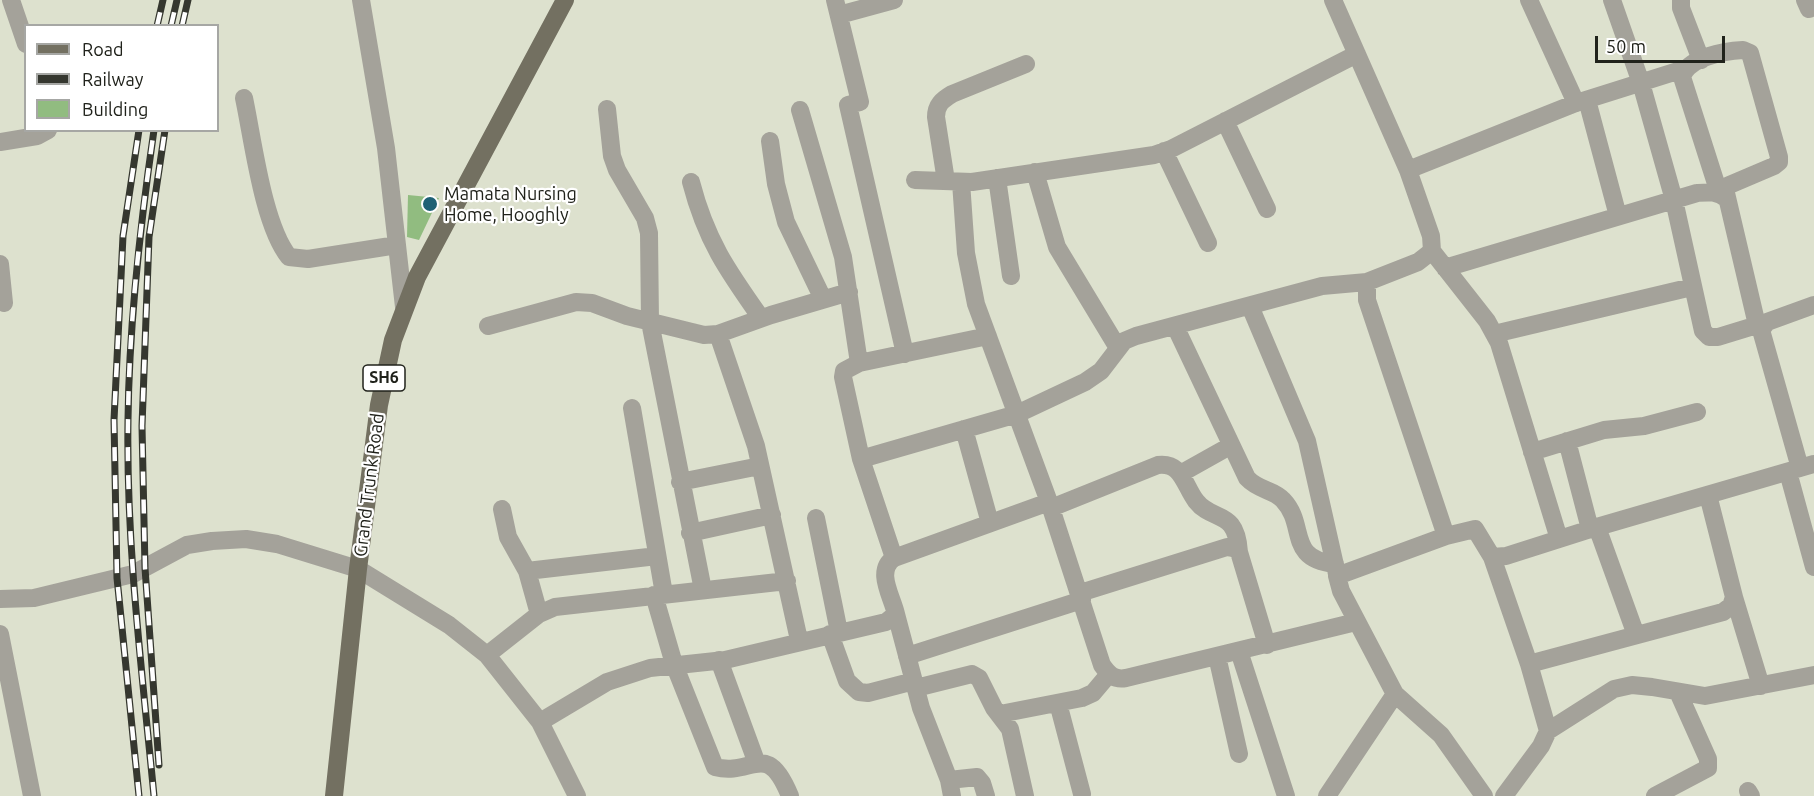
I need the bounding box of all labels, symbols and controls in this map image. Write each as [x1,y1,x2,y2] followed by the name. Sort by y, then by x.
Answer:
[24,24,219,132] legend
[1598,24,1728,62] scale bar
[1606,36,1646,56] text: 50 m
[82,39,124,59] text: Road
[82,69,143,89] text: Railway
[82,99,148,119] text: Building
[444,183,577,226] place label: Mamata Nursing Home, Hooghly
[421,195,439,213] marker: Mamata Nursing Home, Hooghly
[363,365,405,391] road number: SH6
[349,412,389,558] street label: Grand Trunk Road

